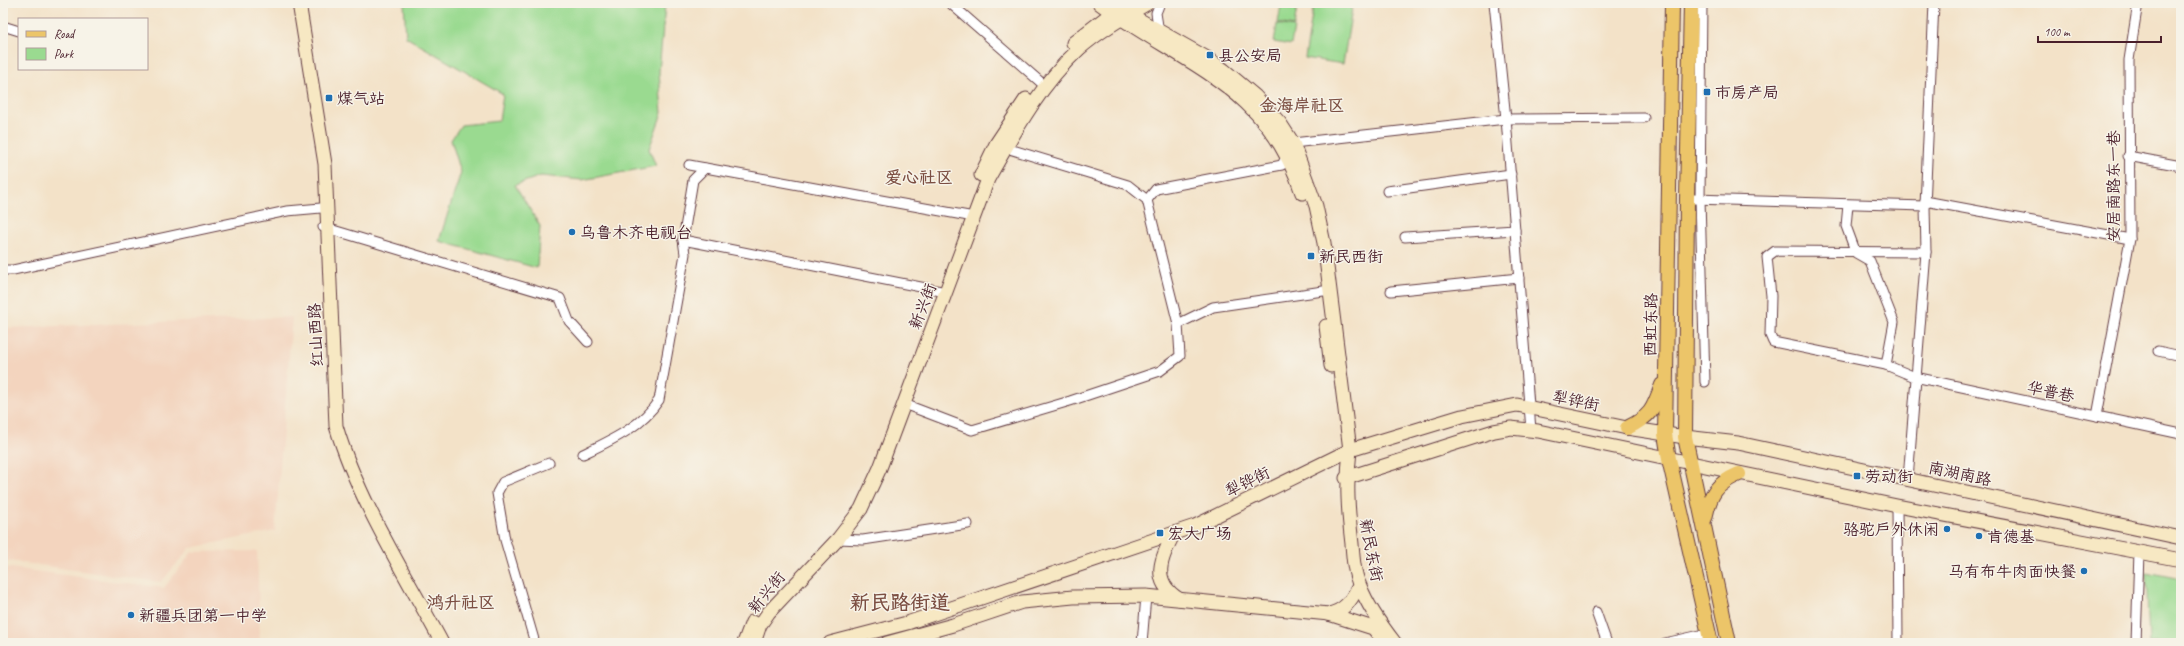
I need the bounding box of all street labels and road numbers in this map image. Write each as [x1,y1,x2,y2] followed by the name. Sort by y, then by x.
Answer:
[2104,130,2124,242] street label: 安居南路东一巷
[905,280,941,332] street label: 新兴街
[1640,293,1662,357] street label: 西虹东路
[304,302,328,367] street label: 红山西路
[2025,377,2076,407] street label: 华普巷
[1550,386,1601,416] street label: 犁铧街
[1926,458,1993,490] street label: 南湖南路
[1221,462,1273,501] street label: 犁铧街
[1355,517,1387,584] street label: 新民东街
[744,568,790,618] street label: 新兴街

